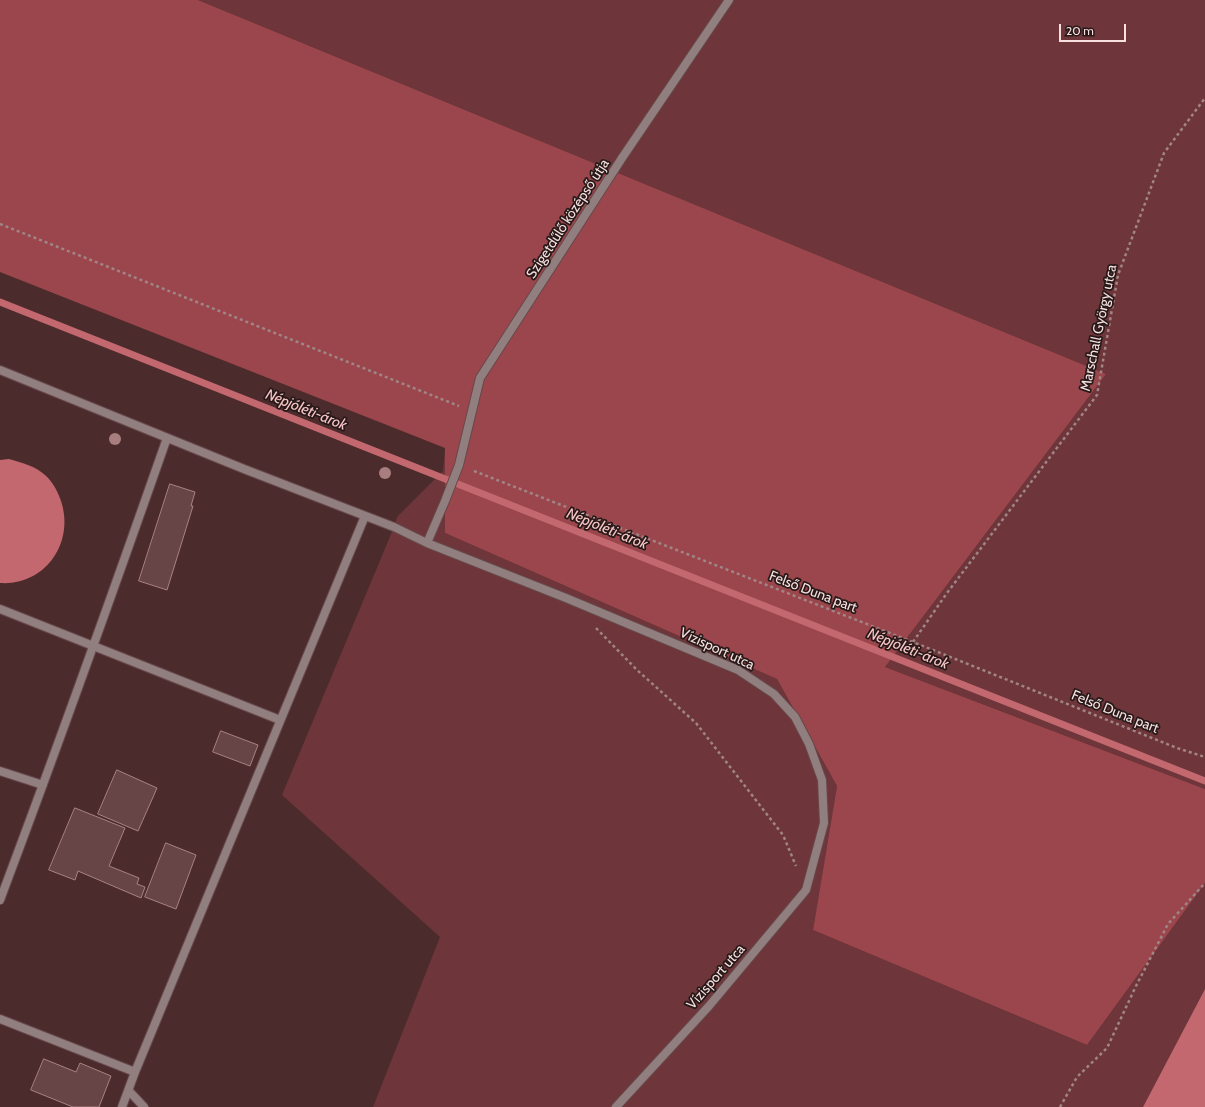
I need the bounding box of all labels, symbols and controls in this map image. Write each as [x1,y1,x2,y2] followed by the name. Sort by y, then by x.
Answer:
[1061,16,1128,42] scale bar
[1066,23,1094,38] text: 20 m
[523,156,613,282] street label: Szigetdűlő középső útja
[1077,263,1121,393] street label: Marschall György utca
[263,386,349,434] water label: Népjóléti-árok
[564,505,650,553] water label: Népjóléti-árok
[767,568,859,616] street label: Felső Duna part
[677,624,757,674] street label: Vízisport utca
[865,625,951,673] water label: Népjóléti-árok
[1069,687,1161,737] street label: Felső Duna part
[683,941,749,1013] street label: Vízisport utca

